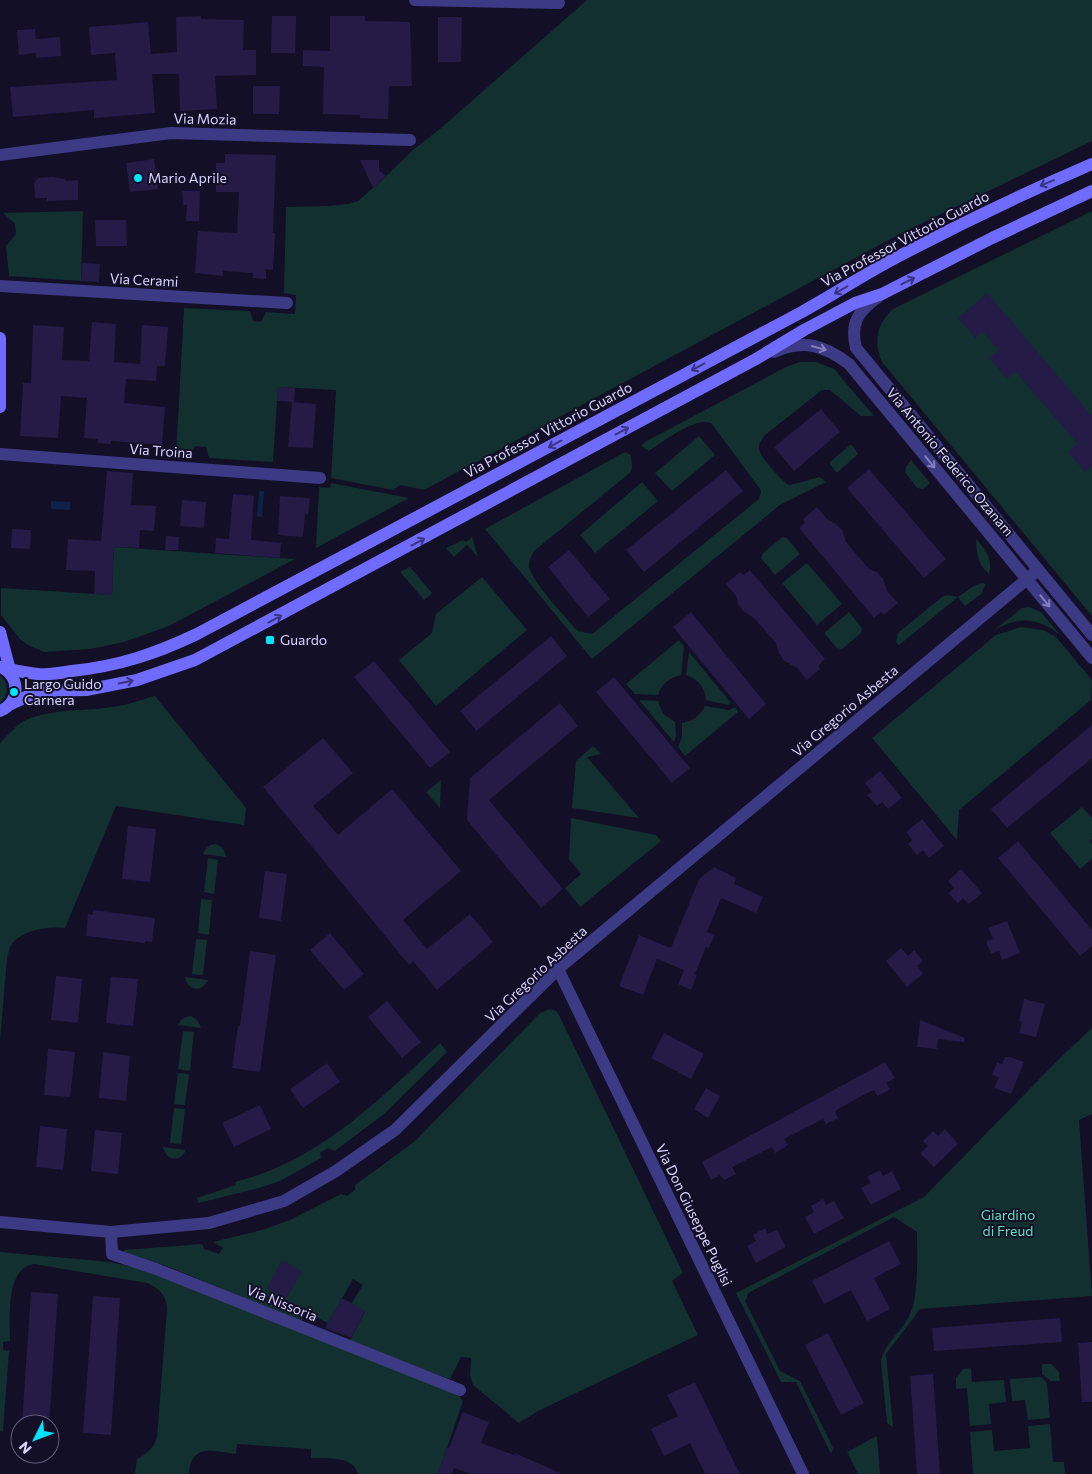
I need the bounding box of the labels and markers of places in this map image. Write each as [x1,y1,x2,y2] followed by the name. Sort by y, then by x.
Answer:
[148,169,227,186] place label: Mario Aprile
[132,172,144,184] marker: Mario Aprile
[280,631,327,648] place label: Guardo
[264,634,276,646] marker: Guardo
[24,675,102,708] place label: Largo Guido Carnera
[8,686,20,698] marker: Largo Guido Carnera

